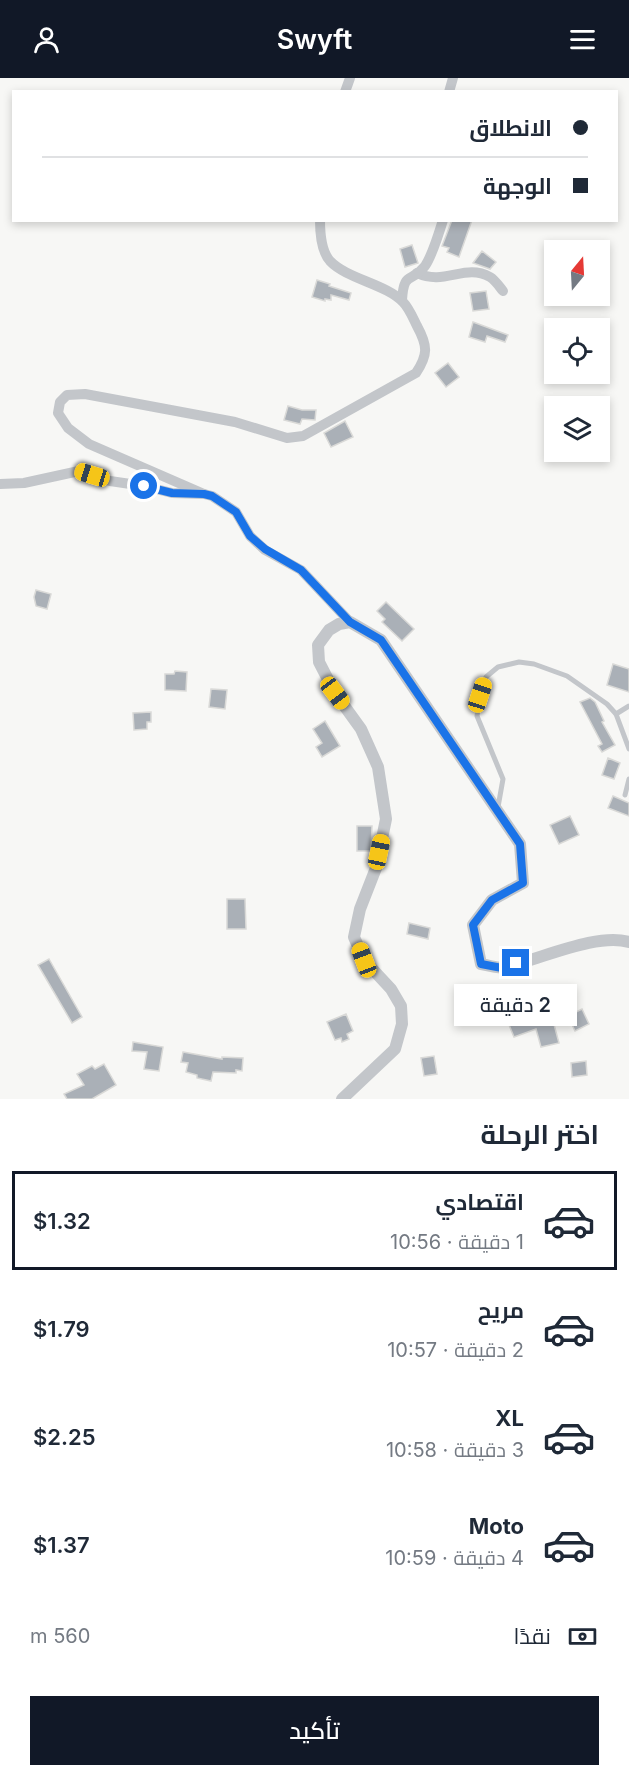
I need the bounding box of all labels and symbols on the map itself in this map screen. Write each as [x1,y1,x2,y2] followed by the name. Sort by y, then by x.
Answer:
[544,240,610,306] north arrow
[72,461,112,489] car
[130,472,157,499] route start
[317,673,353,713] car
[466,675,494,715] car
[366,833,392,871] car
[349,940,379,980] car
[502,949,529,976] route end
[454,984,578,1026] callout: 2 دقيقة

